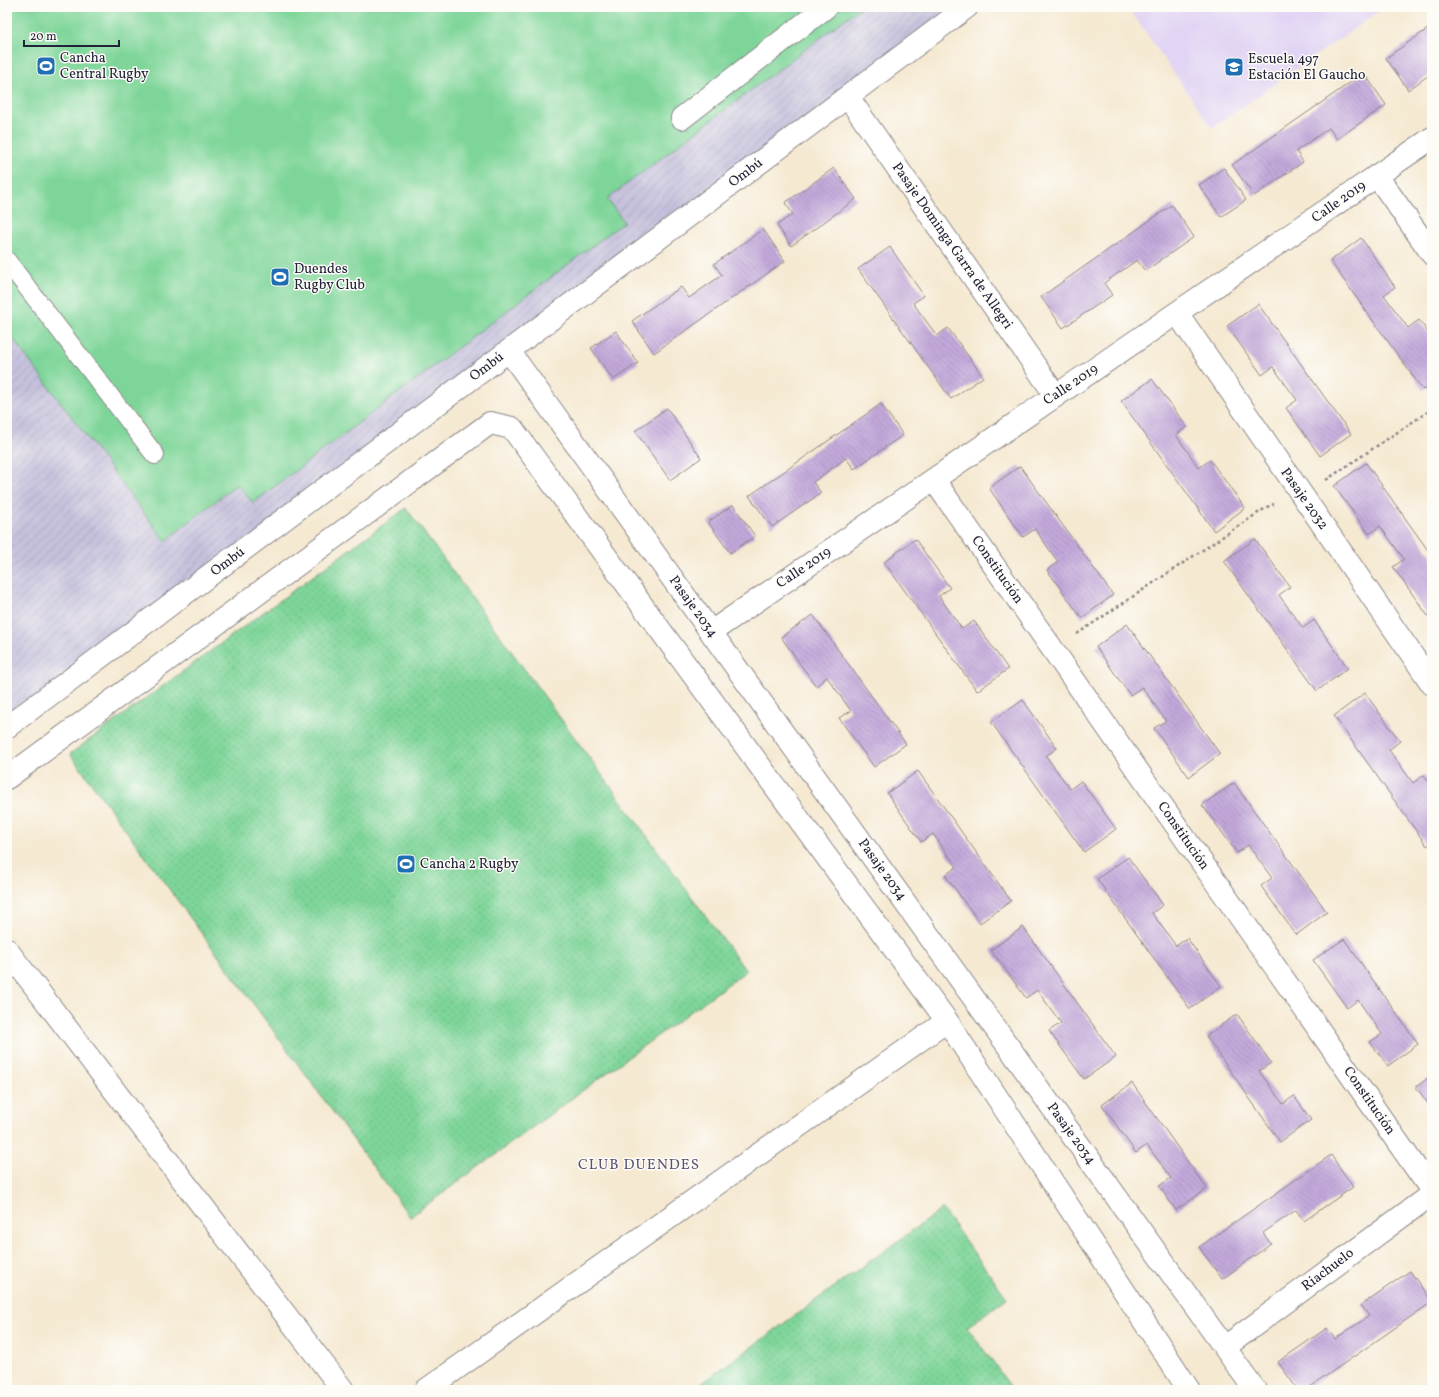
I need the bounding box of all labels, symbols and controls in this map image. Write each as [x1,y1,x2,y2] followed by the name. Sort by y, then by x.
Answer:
[24,22,119,48] scale bar
[30,29,57,45] text: 20 m
[60,49,149,84] place label: Cancha Central Rugby
[1248,50,1366,85] place label: Escuela 497 Estación El Gaucho
[35,55,57,77] sports icon: Cancha Central Rugby
[1223,56,1245,78] school or university icon: Escuela 497 Estación El Gaucho
[725,154,767,192] street label: Ombú
[887,159,1017,333] street label: Pasaje Dominga Garra de Allegri
[1308,176,1370,228] street label: Calle 2019
[294,260,365,295] place label: Duendes Rugby Club
[269,266,291,288] sports icon: Duendes Rugby Club
[466,348,508,386] street label: Ombú
[1040,360,1102,410] street label: Calle 2019
[1276,464,1332,534] street label: Pasaje 2032
[967,532,1027,608] street label: Constitución
[207,543,249,581] street label: Ombú
[773,543,835,593] street label: Calle 2019
[664,572,722,642] street label: Pasaje 2034
[1153,798,1213,874] street label: Constitución
[853,835,911,905] street label: Pasaje 2034
[395,853,417,875] sports icon: Cancha 2 Rugby
[420,855,519,874] place label: Cancha 2 Rugby
[1339,1063,1399,1139] street label: Constitución
[1042,1099,1100,1169] street label: Pasaje 2034
[578,1155,700,1176] district label: CLUB DUENDES
[1298,1244,1358,1296] street label: Riachuelo

